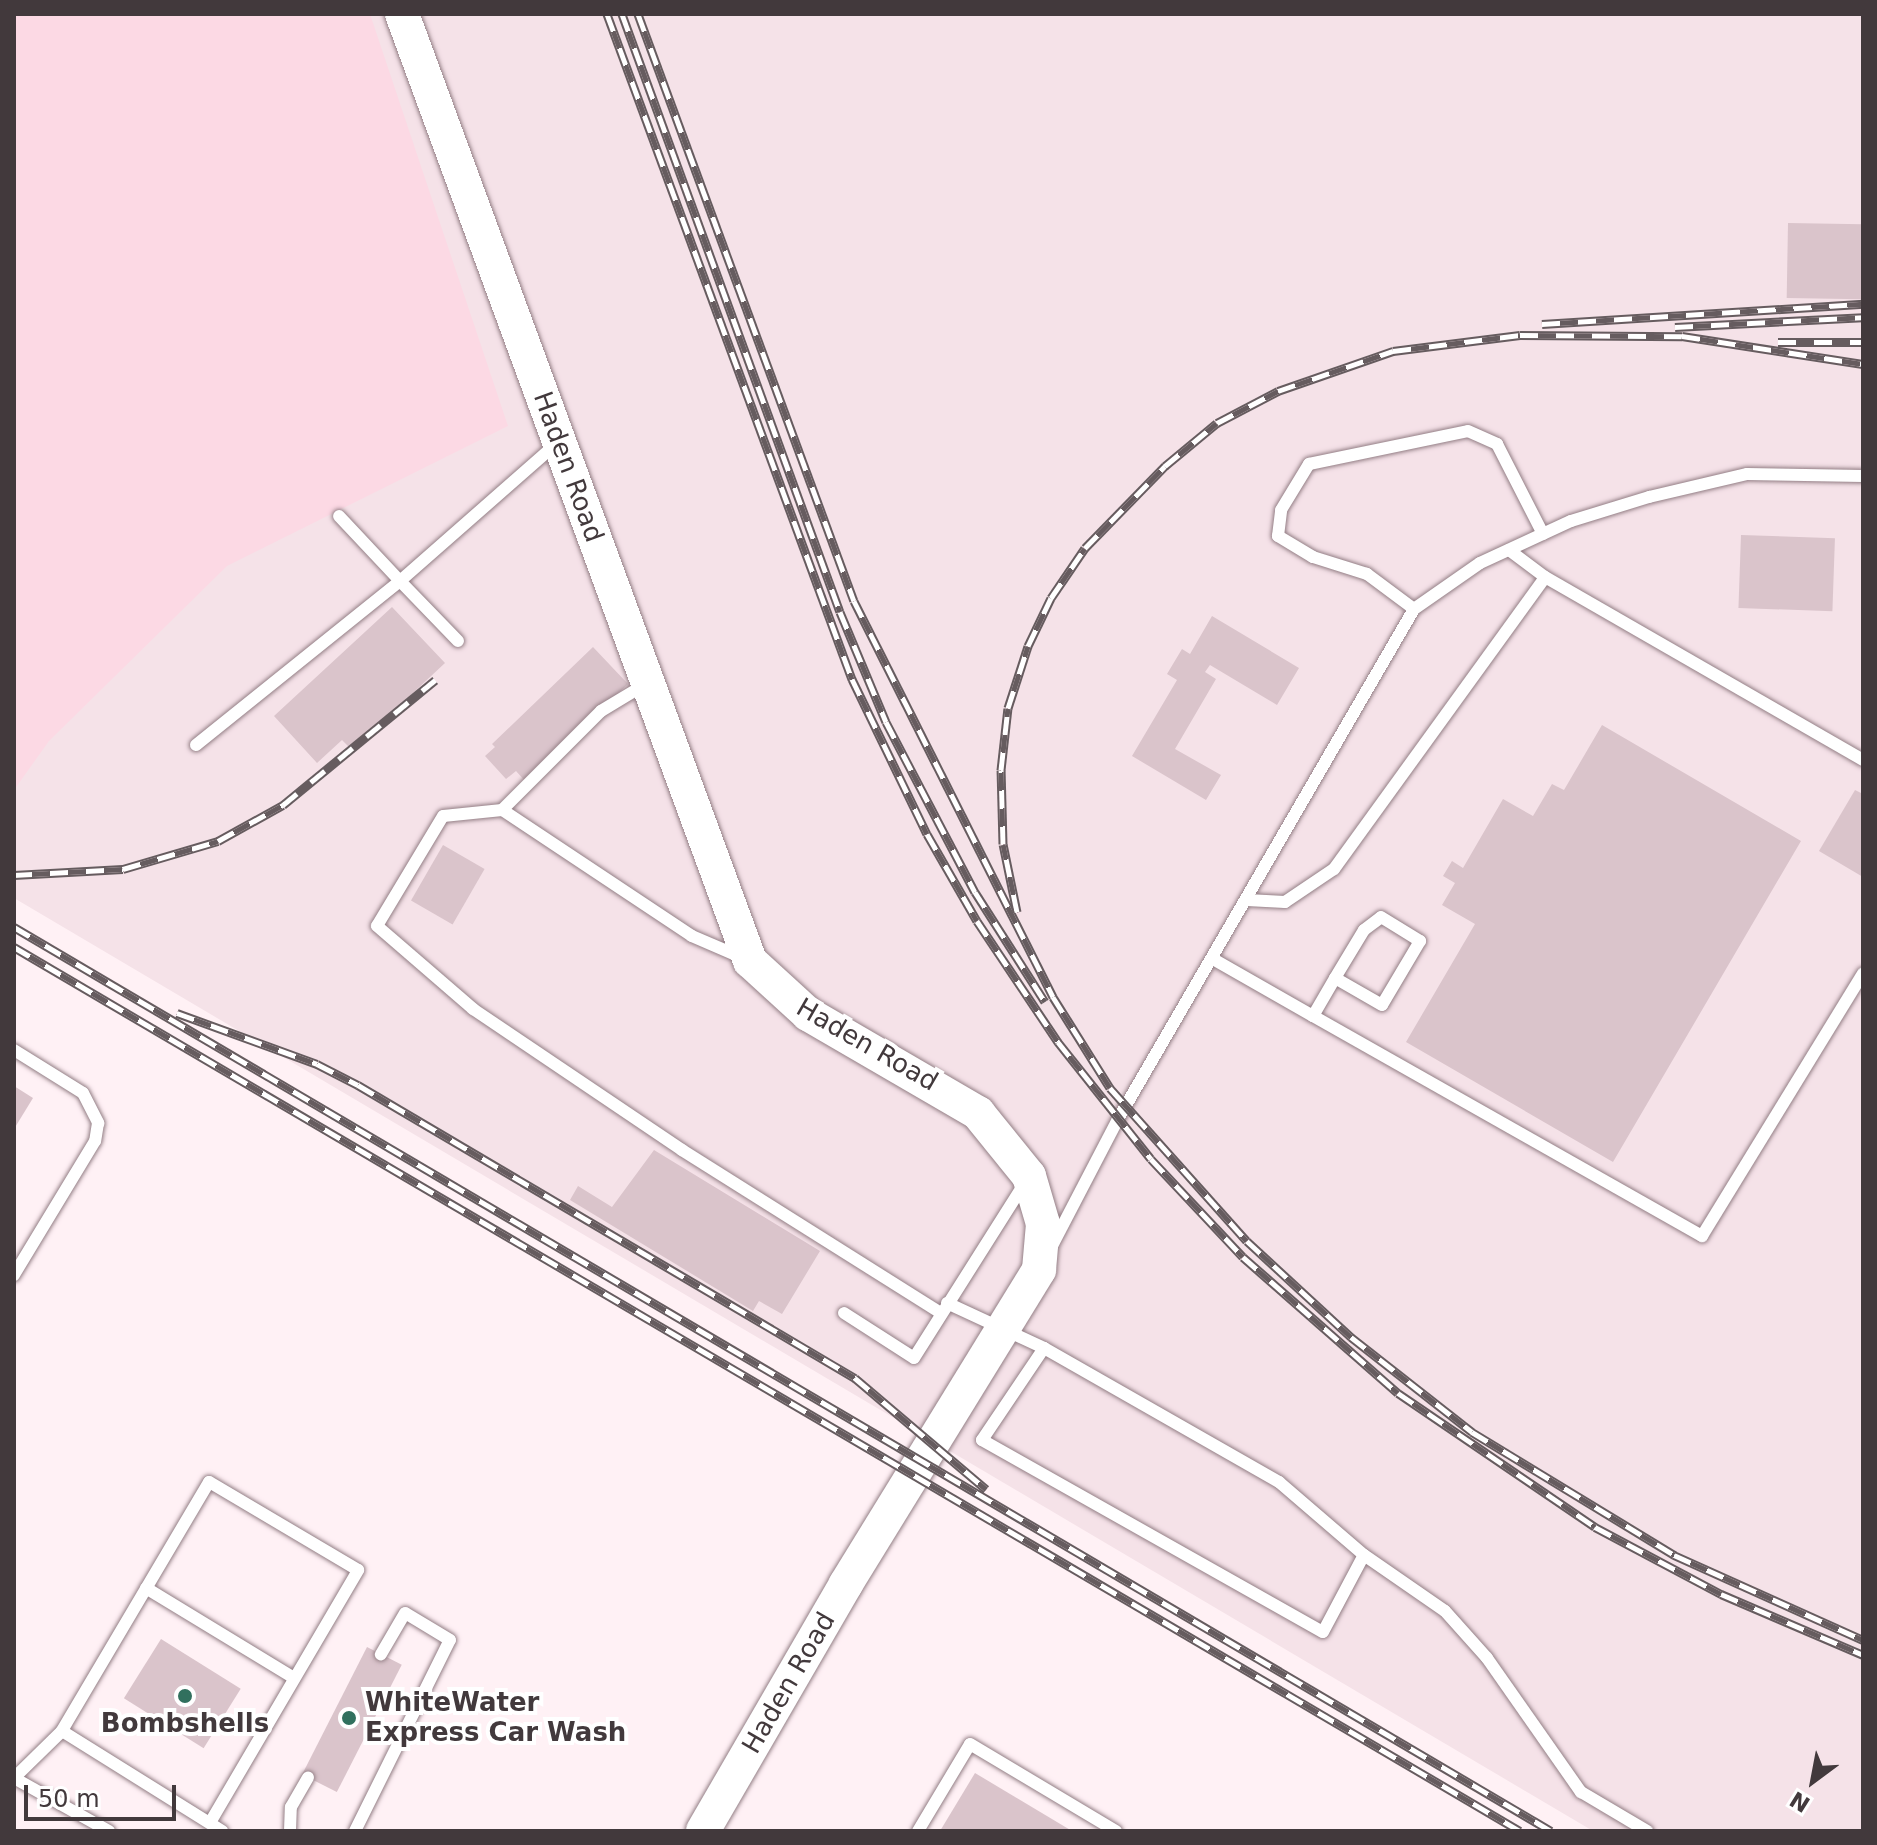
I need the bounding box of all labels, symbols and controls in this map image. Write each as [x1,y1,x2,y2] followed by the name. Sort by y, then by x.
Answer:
[526,387,610,547] street label: Haden Road
[791,992,943,1098] street label: Haden Road
[736,1607,842,1759] street label: Haden Road
[176,1687,194,1705] marker: Bombshells
[365,1687,626,1748] place label: WhiteWater Express Car Wash
[101,1708,269,1740] place label: Bombshells
[340,1709,358,1727] marker: WhiteWater Express Car Wash
[1773,1741,1853,1821] north arrow
[28,1769,180,1819] scale bar
[38,1785,100,1813] text: 50 m
[1786,1786,1814,1817] text: N

